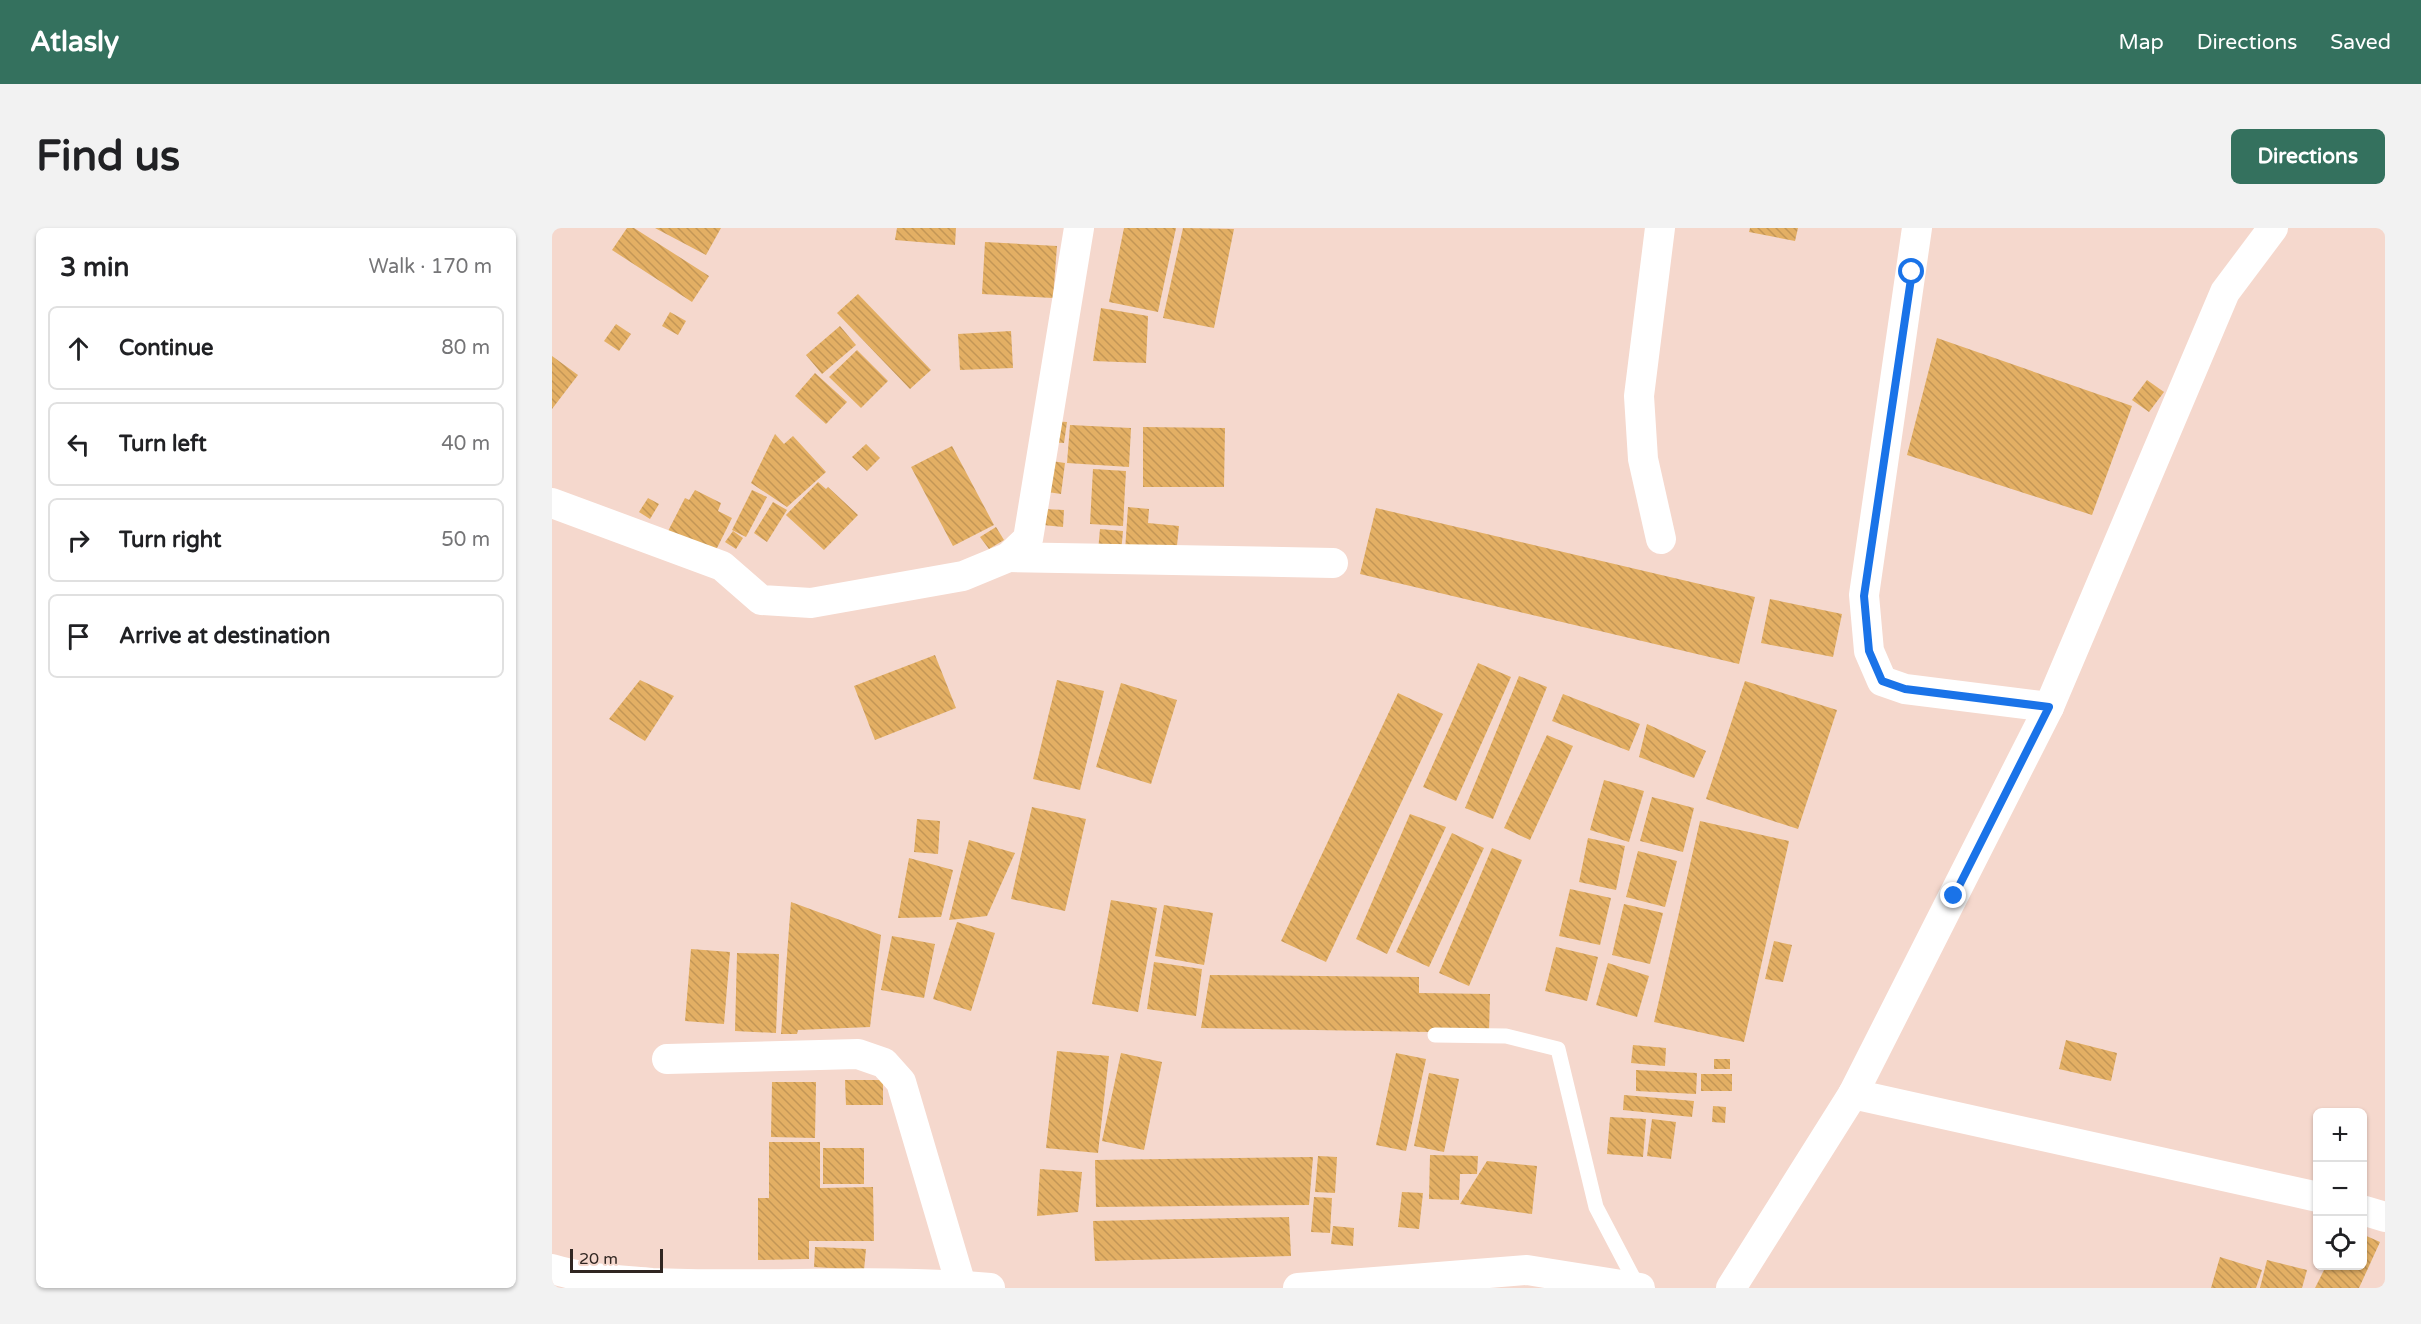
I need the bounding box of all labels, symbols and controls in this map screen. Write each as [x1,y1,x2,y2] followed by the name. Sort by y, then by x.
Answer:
[30,25,119,59] text: Atlasly
[2118,30,2164,55] text: Map
[2197,30,2297,55] text: Directions
[2330,30,2391,55] text: Saved
[2231,129,2385,184] button: Directions
[36,131,180,182] text: Find us
[60,252,129,283] text: 3 min
[369,255,492,279] text: Walk · 170 m
[1898,258,1924,284] route start
[62,332,95,365] icon: ahead
[119,335,214,361] text: Continue
[441,336,490,360] text: 80 m
[62,428,95,461] icon: left
[119,431,207,457] text: Turn left
[441,432,490,456] text: 40 m
[62,524,95,557] icon: right
[119,527,221,553] text: Turn right
[441,528,490,552] text: 50 m
[62,620,95,653] icon: arrive
[119,623,330,649] text: Arrive at destination
[1940,882,1966,908] route end
[2313,1108,2367,1270] map controls
[2313,1108,2367,1162] button: +
[2313,1162,2367,1216] button: −
[2313,1216,2367,1270] button: locate
[570,1246,663,1274] scale bar
[579,1249,618,1269] text: 20 m

